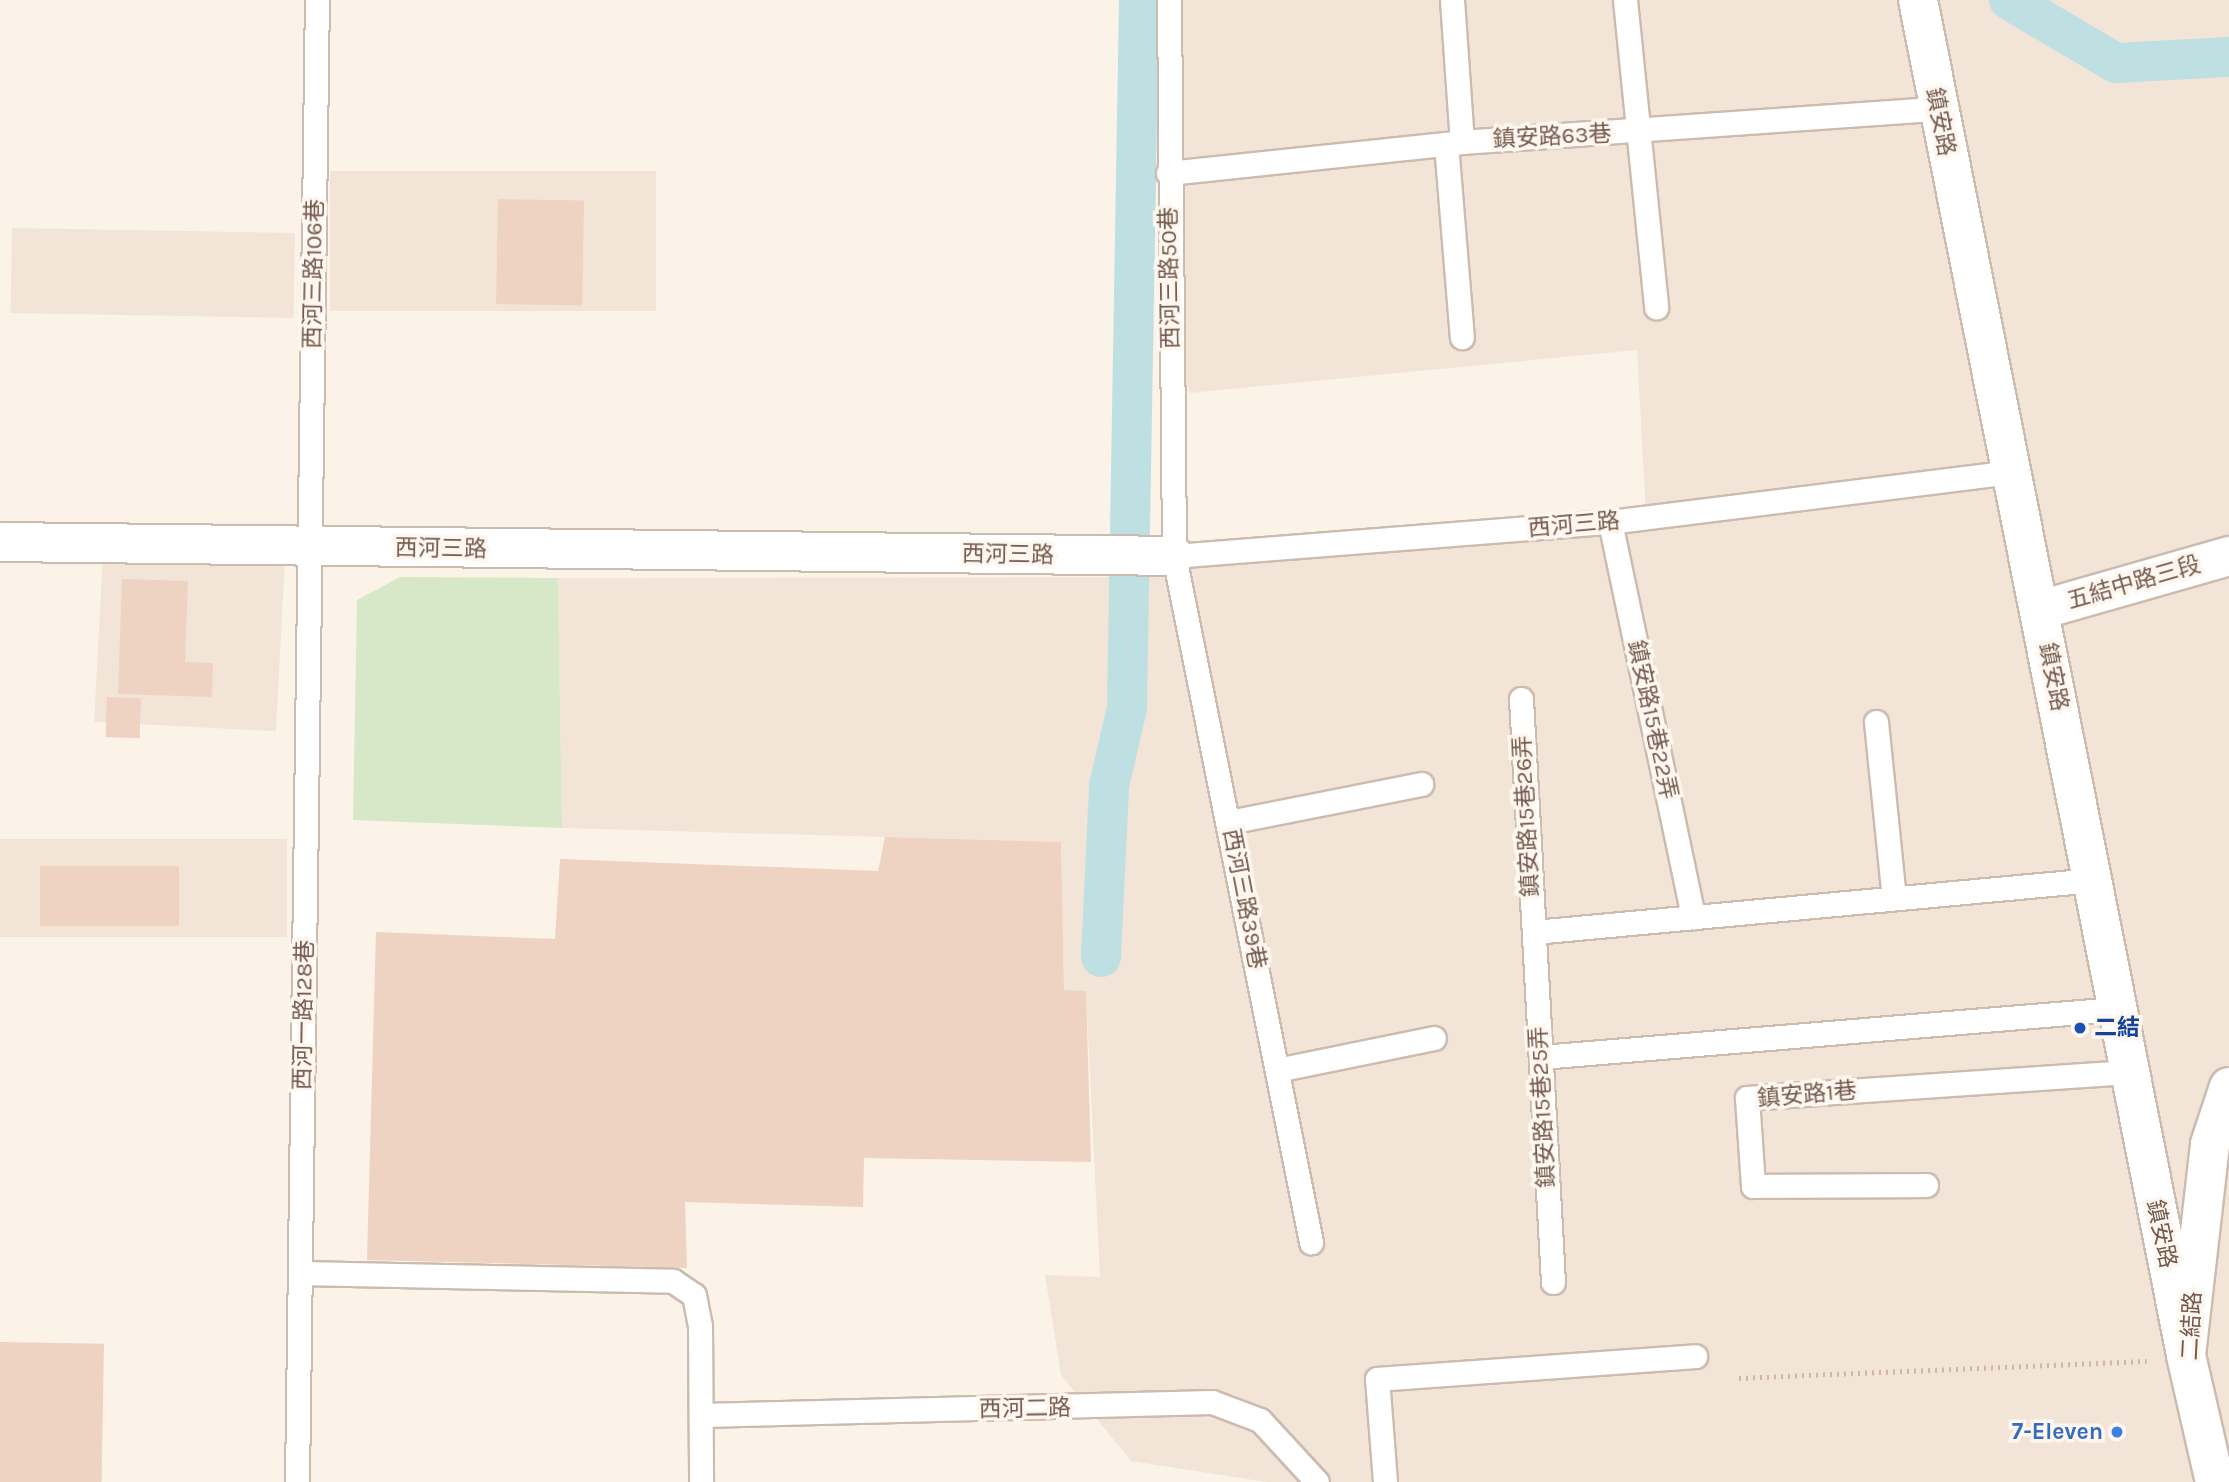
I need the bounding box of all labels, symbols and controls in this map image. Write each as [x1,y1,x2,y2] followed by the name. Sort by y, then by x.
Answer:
[1920,86,1960,158] street label: 鎮安路
[1492,120,1612,154] street label: 鎮安路63巷
[299,199,329,349] street label: 西河三路106巷
[1155,207,1185,349] street label: 西河三路50巷
[1527,507,1621,543] street label: 西河三路
[395,534,487,564] street label: 西河三路
[962,540,1054,570] street label: 西河三路
[2064,551,2204,615] street label: 五結中路三段
[1622,638,1682,802] street label: 鎮安路15巷22弄
[2033,641,2073,713] street label: 鎮安路
[1509,734,1545,898] street label: 鎮安路15巷26弄
[1217,827,1271,971] street label: 西河三路39巷
[289,940,319,1090] street label: 西河一路128巷
[2094,1014,2140,1042] place label: 二結
[2072,1020,2088,1036] marker: 二結
[1525,1025,1561,1189] street label: 鎮安路15巷25弄
[1756,1077,1858,1113] street label: 鎮安路1巷
[2140,1197,2182,1271] street label: 鎮安路
[2176,1291,2208,1361] street label: 二結路
[979,1394,1071,1424] street label: 西河二路
[2012,1418,2103,1446] place label: 7-Eleven
[2109,1424,2125,1440] marker: 7-Eleven

